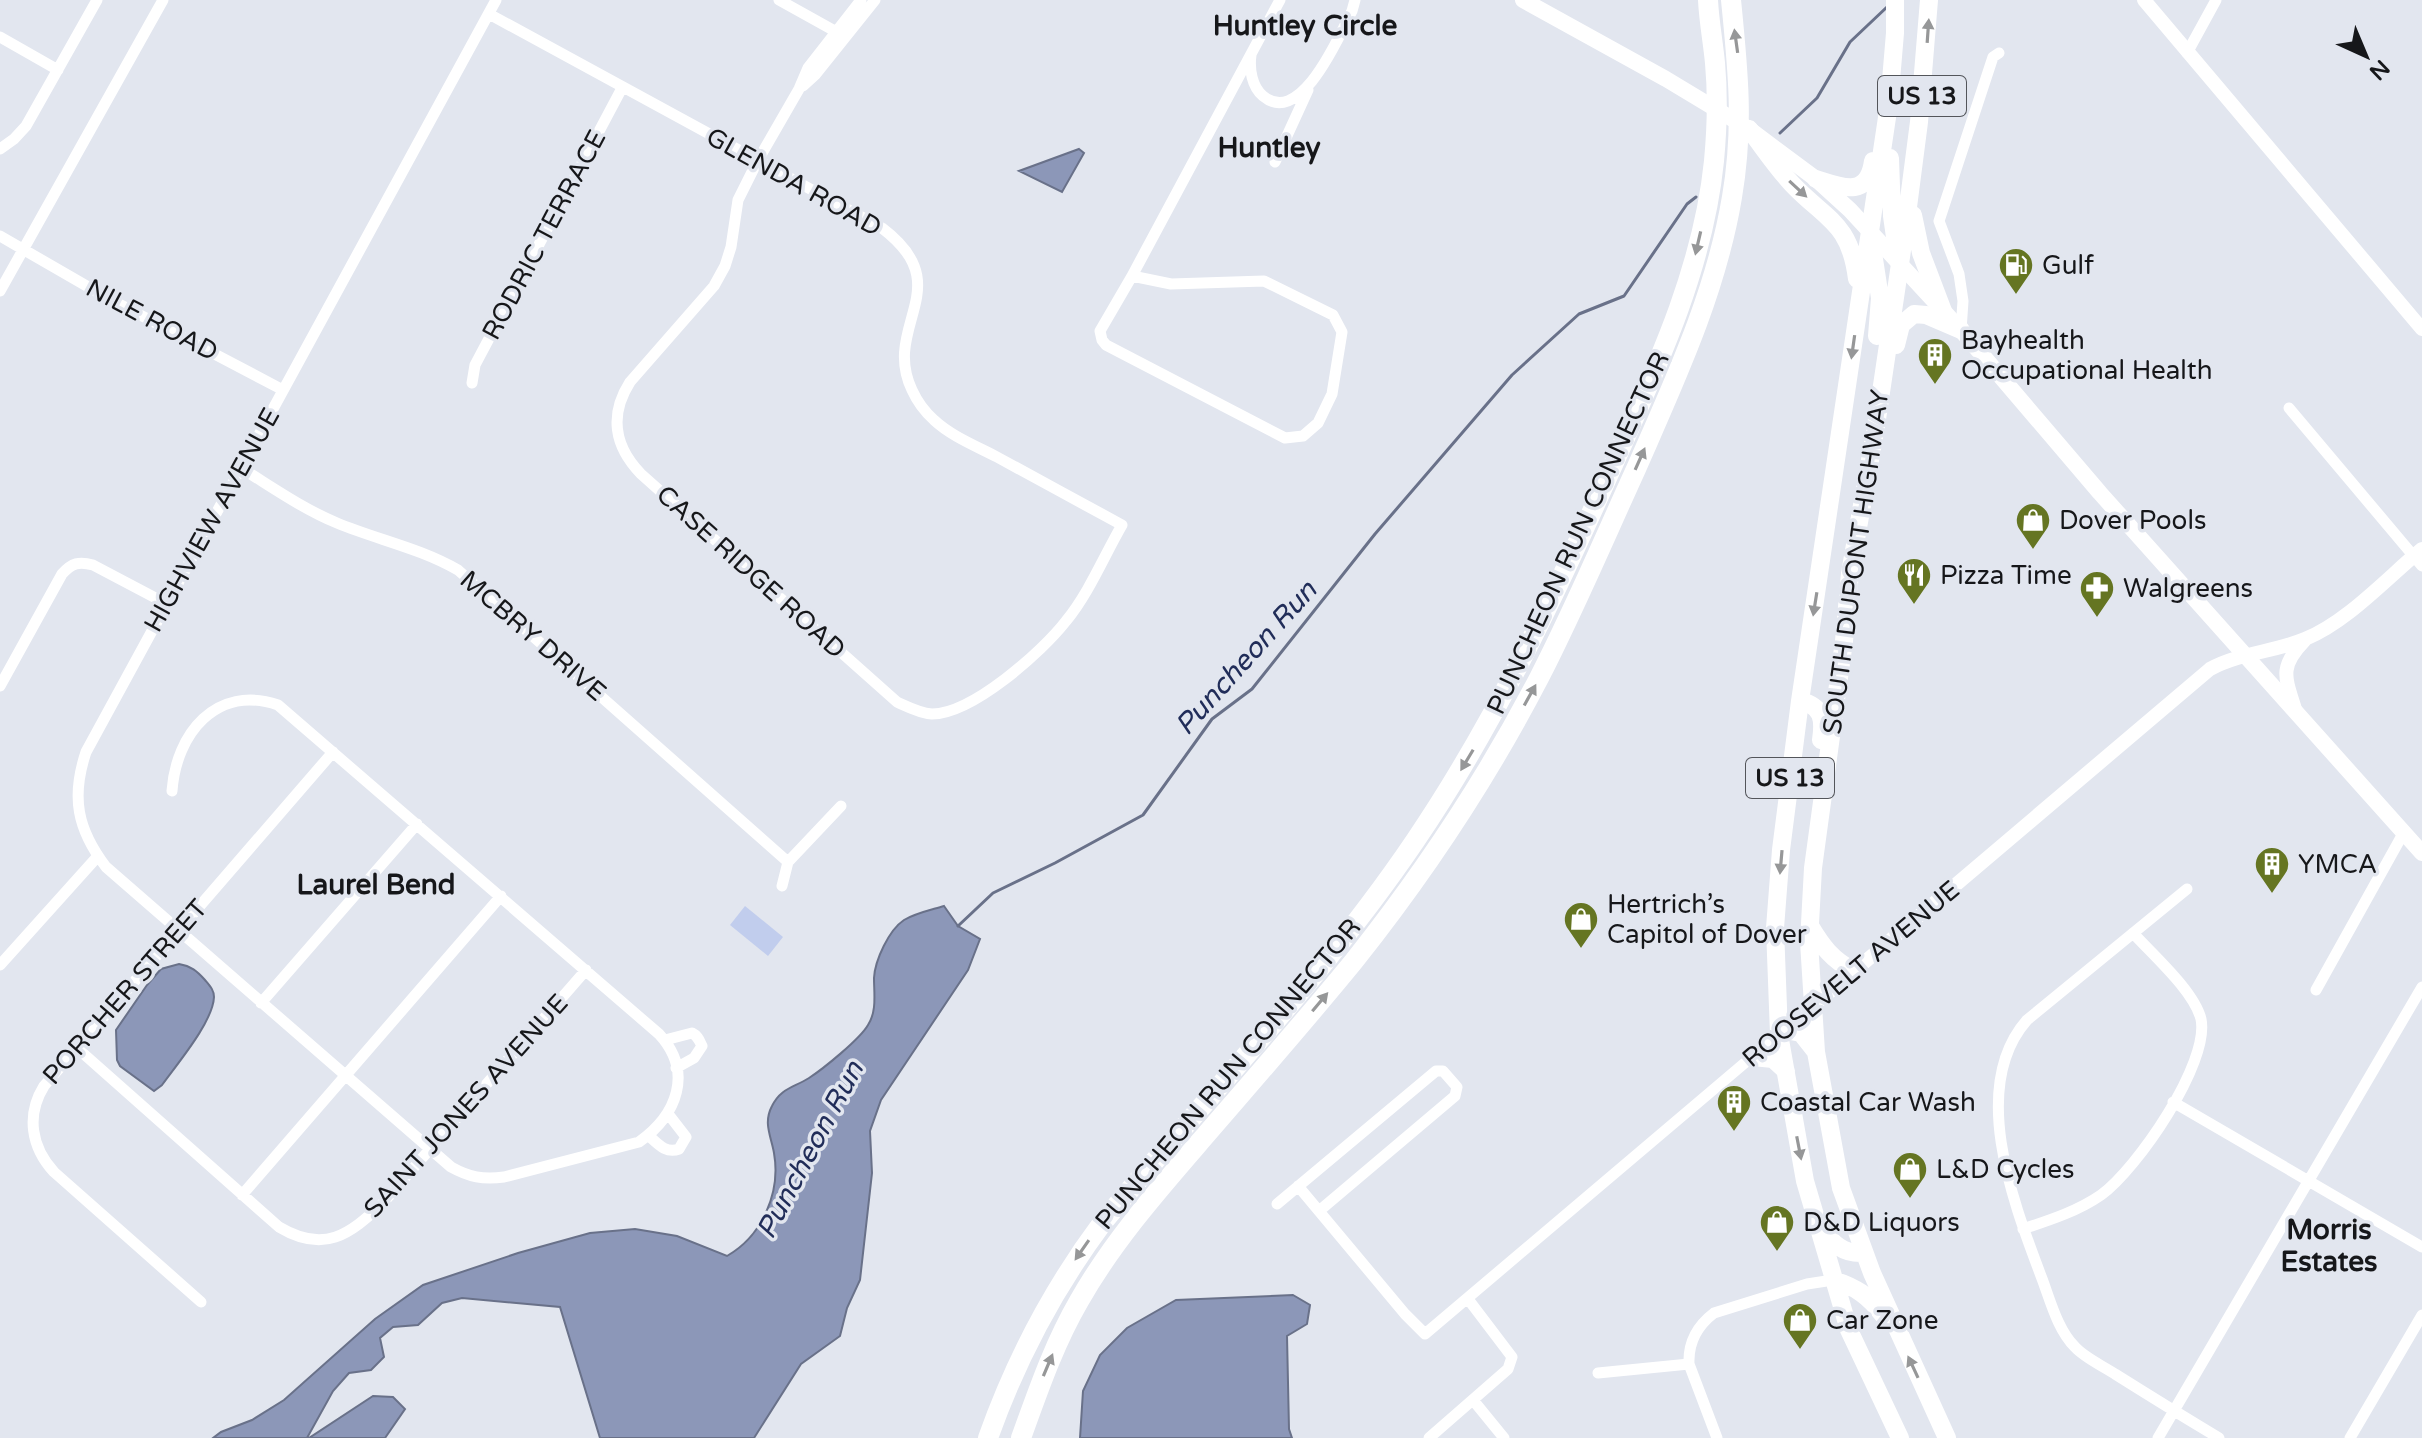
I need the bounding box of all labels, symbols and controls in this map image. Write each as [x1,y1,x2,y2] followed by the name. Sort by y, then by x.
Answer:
[1213,9,1398,43] district label: Huntley Circle
[2326,16,2406,96] north arrow
[1922,18,1935,43] one-way arrow
[1729,28,1742,53] one-way arrow
[2364,54,2395,85] text: N
[1878,76,1966,116] road number: US 13
[701,121,887,243] street label: GLENDA ROAD
[476,125,612,345] street label: RODRIC TERRACE
[1218,131,1320,165] district label: Huntley
[1789,179,1808,197] one-way arrow
[1692,230,1704,255] one-way arrow
[1997,246,2035,296] fuel station icon: Gulf
[2042,250,2094,281] place label: Gulf
[81,272,223,368] street label: NILE ROAD
[1961,325,2213,386] place label: Bayhealth Occupational Health
[1846,335,1859,360] one-way arrow
[1916,336,1954,386] building icon: Bayhealth Occupational Health
[1480,347,1676,719] street label: PUNCHEON RUN CONNECTOR
[1816,388,1896,736] street label: SOUTH DUPONT HIGHWAY
[137,403,287,637] street label: HIGHVIEW AVENUE
[1633,448,1646,471] one-way arrow
[650,479,852,665] street label: CASE RIDGE ROAD
[2014,501,2052,551] shop icon: Dover Pools
[2059,505,2206,536] place label: Dover Pools
[1895,556,1933,606] restaurant icon: Pizza Time
[1940,560,2072,591] place label: Pizza Time
[454,564,612,708] street label: MCBRY DRIVE
[2078,569,2116,619] pharmacy icon: Walgreens
[1168,573,1325,742] water label: Puncheon Run
[2123,573,2253,604] place label: Walgreens
[1808,592,1821,617] one-way arrow
[1522,684,1536,706] one-way arrow
[1460,749,1474,771] one-way arrow
[1746,758,1834,798] road number: US 13
[2253,845,2291,895] building icon: YMCA
[2298,849,2377,880] place label: YMCA
[1774,850,1787,875] one-way arrow
[296,868,456,902] district label: Laurel Bend
[1736,874,1966,1074] street label: ROOSEVELT AVENUE
[1607,889,1807,950] place label: Hertrich’s Capitol of Dover
[36,893,214,1091] street label: PORCHER STREET
[1562,900,1600,950] shop icon: Hertrich’s Capitol of Dover
[1089,912,1367,1236] street label: PUNCHEON RUN CONNECTOR
[358,988,574,1224] street label: SAINT JONES AVENUE
[1311,992,1328,1012] one-way arrow
[749,1055,871,1244] water label: Puncheon Run
[1715,1083,1753,1133] building icon: Coastal Car Wash
[1760,1087,1976,1118] place label: Coastal Car Wash
[1793,1135,1805,1160] one-way arrow
[1891,1150,1929,1200] shop icon: L&D Cycles
[1936,1154,2074,1185] place label: L&D Cycles
[1758,1203,1796,1253] shop icon: D&D Liquors
[1803,1207,1960,1238] place label: D&D Liquors
[2281,1213,2377,1279] district label: Morris Estates
[1075,1240,1090,1261] one-way arrow
[1781,1301,1819,1351] shop icon: Car Zone
[1826,1305,1938,1336] place label: Car Zone
[1042,1353,1055,1377] one-way arrow
[1906,1356,1920,1379] one-way arrow

